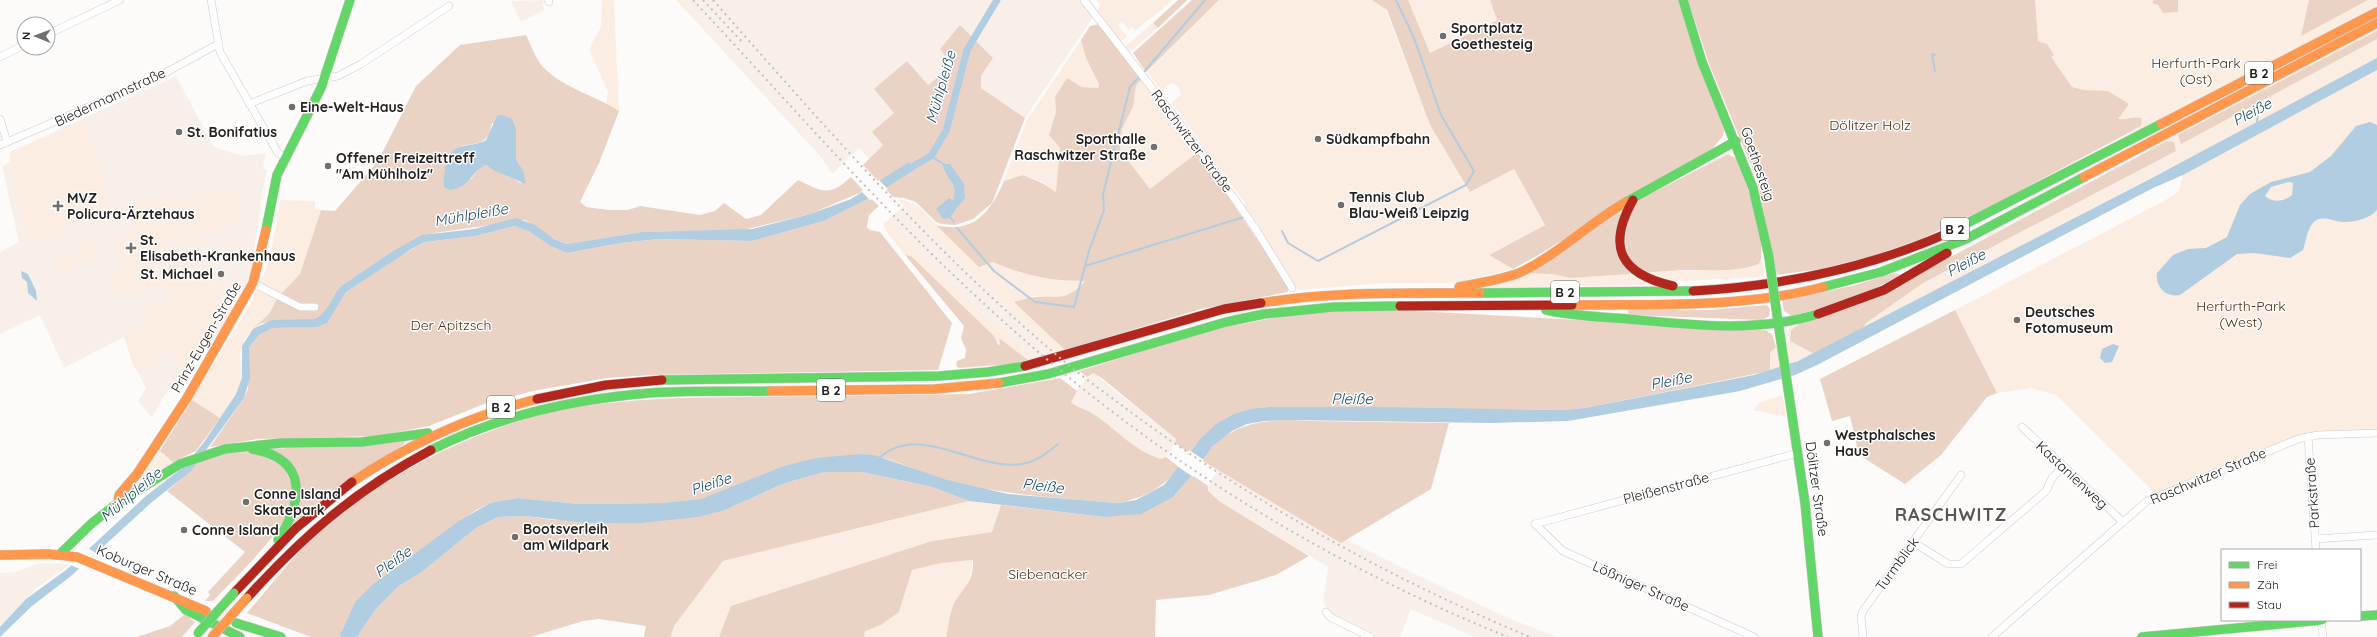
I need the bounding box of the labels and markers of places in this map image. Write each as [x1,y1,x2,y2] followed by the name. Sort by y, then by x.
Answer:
[1451,19,1533,53] place label: Sportplatz Goethesteig
[1438,31,1448,41] marker: Sportplatz Goethesteig
[300,98,404,116] place label: Eine-Welt-Haus
[287,102,297,112] marker: Eine-Welt-Haus
[187,123,277,141] place label: St. Bonifatius
[174,127,184,137] marker: St. Bonifatius
[1014,130,1146,164] place label: Sporthalle Raschwitzer Straße
[1326,130,1430,148] place label: Südkampfbahn
[1313,134,1323,144] marker: Südkampfbahn
[1149,142,1159,152] marker: Sporthalle Raschwitzer Straße
[336,149,475,183] place label: Offener Freizeittreff "Am Mühlholz"
[323,161,333,171] marker: Offener Freizeittreff "Am Mühlholz"
[1349,188,1469,222] place label: Tennis Club Blau-Weiß Leipzig
[67,189,195,223] place label: MVZ Policura-Ärztehaus
[52,200,64,212] marker: MVZ Policura-Ärztehaus
[1336,200,1346,210] marker: Tennis Club Blau-Weiß Leipzig
[140,231,296,265] place label: St. Elisabeth-Krankenhaus
[125,242,137,254] marker: St. Elisabeth-Krankenhaus
[140,265,213,283] place label: St. Michael
[216,269,226,279] marker: St. Michael
[2025,303,2113,337] place label: Deutsches Fotomuseum
[2012,315,2022,325] marker: Deutsches Fotomuseum
[1835,426,1936,460] place label: Westphalsches Haus
[1822,438,1832,448] marker: Westphalsches Haus
[254,485,341,519] place label: Conne Island Skatepark
[241,497,251,507] marker: Conne Island Skatepark
[523,520,609,554] place label: Bootsverleih am Wildpark
[192,521,279,539] place label: Conne Island
[179,525,189,535] marker: Conne Island
[510,532,520,542] marker: Bootsverleih am Wildpark

